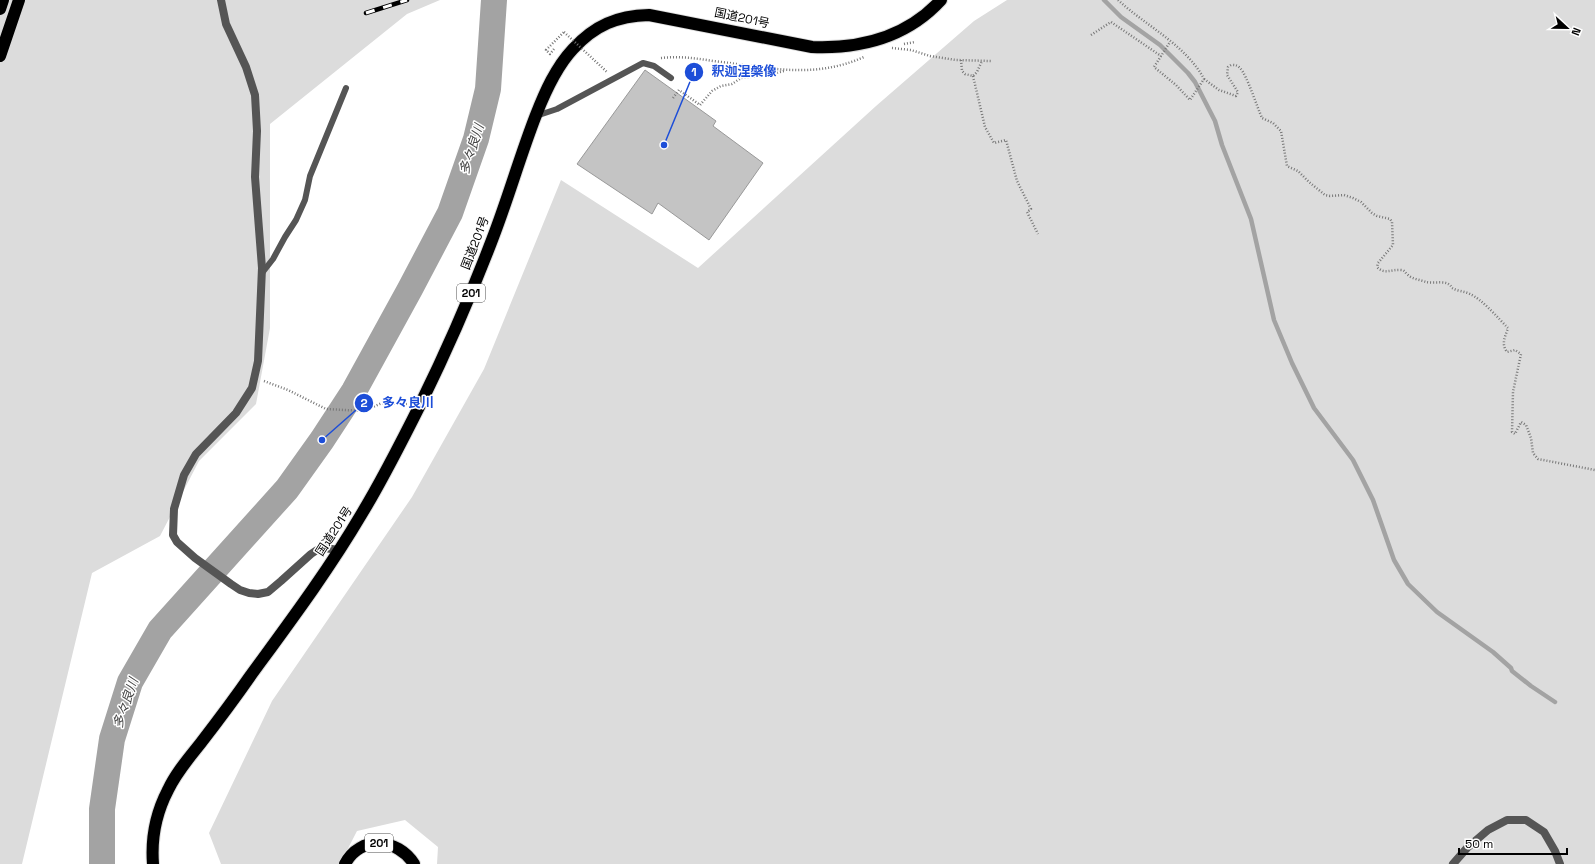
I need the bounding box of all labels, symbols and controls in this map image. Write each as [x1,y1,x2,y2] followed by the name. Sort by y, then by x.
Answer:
[713,4,771,32] street label: 国道201号
[1547,8,1587,48] north arrow
[1568,26,1584,38] text: N
[684,59,785,84] callout: 釈迦涅槃像
[711,63,777,80] text: 釈迦涅槃像
[691,64,697,80] text: 1
[455,120,488,177] water label: 多々良川
[458,214,492,272] street label: 国道201号
[457,284,485,302] road number: 201
[354,390,442,415] callout: 多々良川
[382,394,434,411] text: 多々良川
[360,395,368,411] text: 2
[312,503,356,559] street label: 国道201号
[109,674,143,731] water label: 多々良川
[1459,830,1567,856] scale bar
[365,834,393,852] road number: 201
[1465,836,1493,852] text: 50 m

